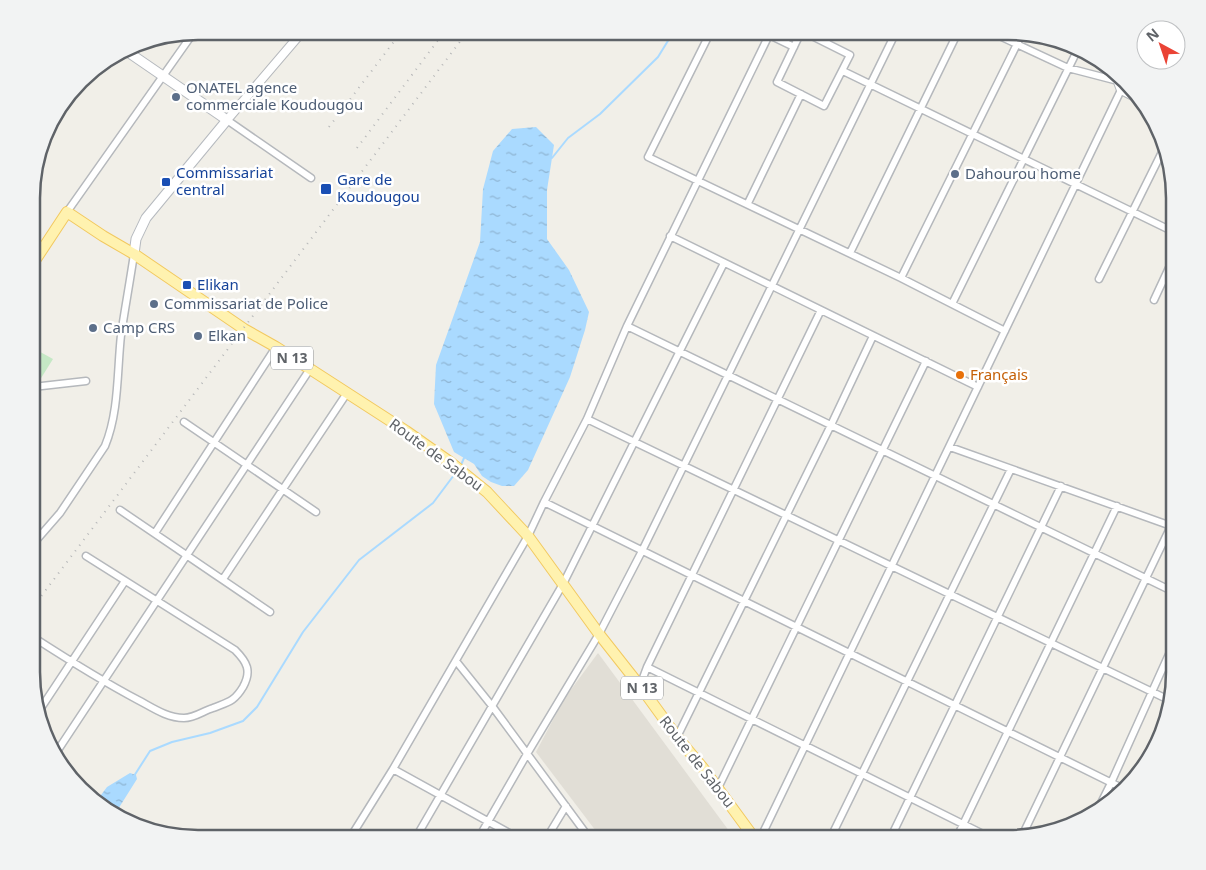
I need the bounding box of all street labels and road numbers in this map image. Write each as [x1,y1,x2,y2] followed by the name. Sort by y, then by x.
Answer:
[271,346,313,369] road number: N 13
[386,413,487,495] street label: Route de Sabou
[621,676,663,700] road number: N 13
[656,711,740,811] street label: Route de Sabou

